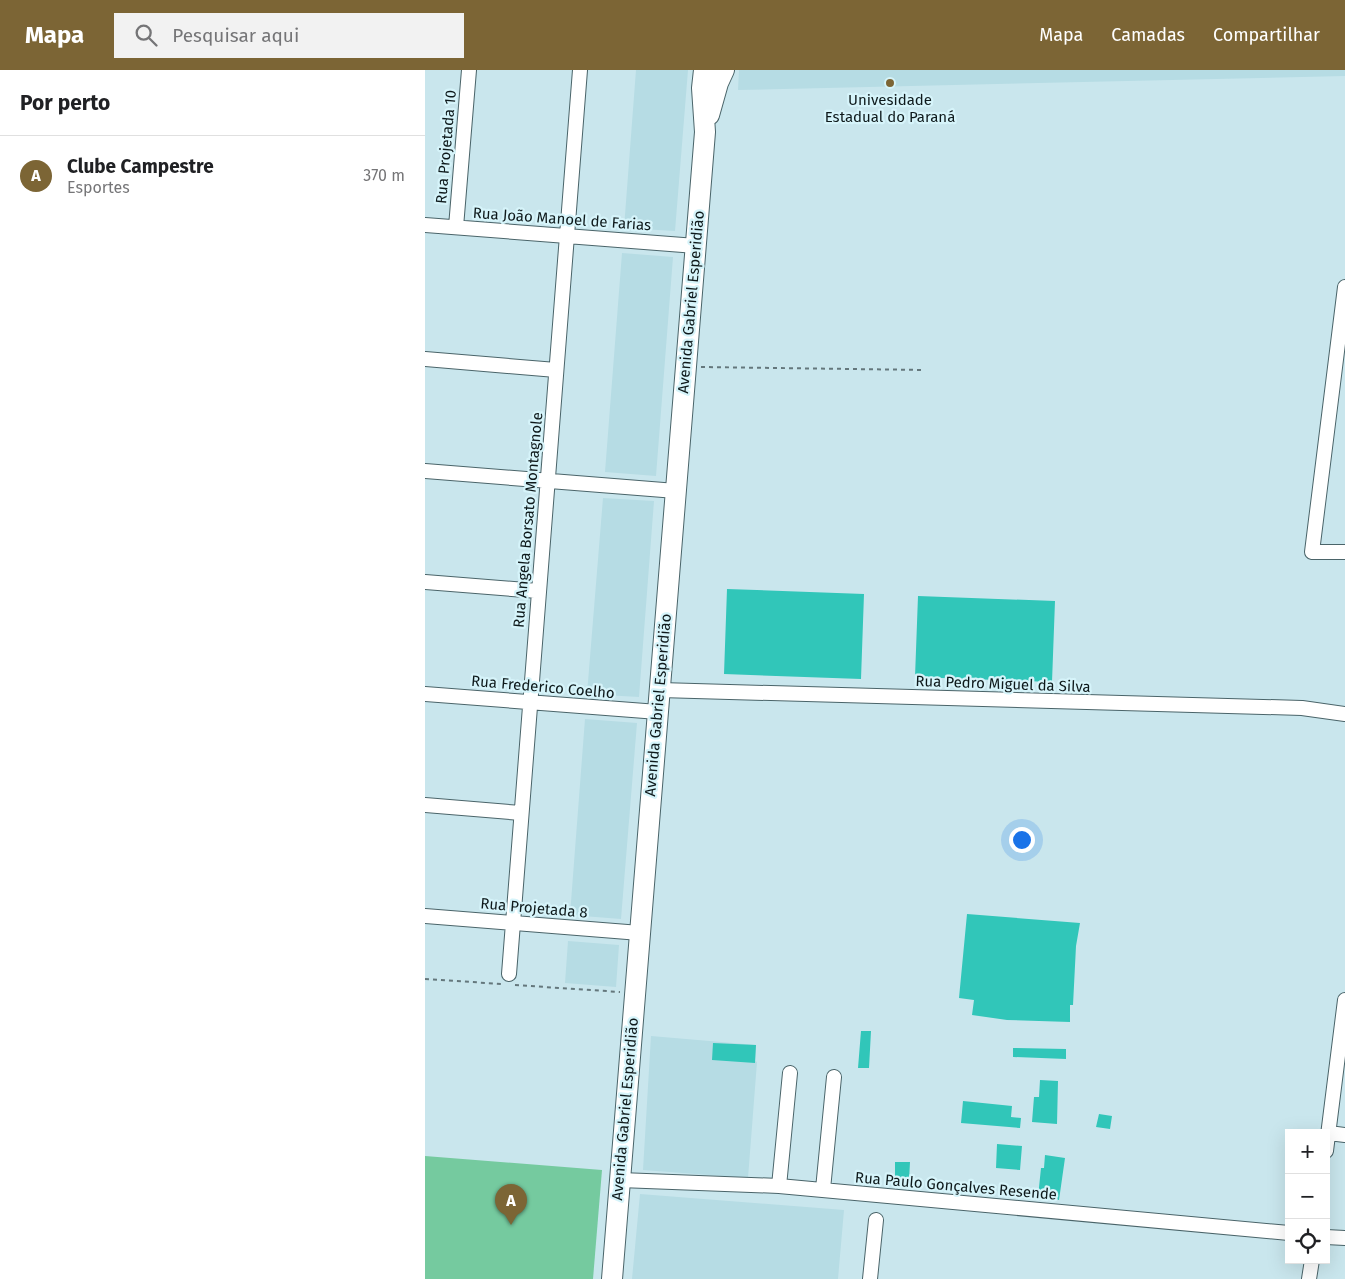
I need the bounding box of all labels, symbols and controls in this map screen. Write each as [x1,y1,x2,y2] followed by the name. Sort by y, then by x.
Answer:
[114,13,464,58] search box
[25,21,84,49] text: Mapa
[132,21,160,49] icon: search
[172,24,299,47] text: Pesquisar aqui
[1039,24,1083,46] text: Mapa
[1111,24,1185,46] text: Camadas
[1213,24,1320,46] text: Compartilhar
[884,77,896,89] marker: Univesidade Estadual do Paraná
[432,89,460,205] street label: Rua Projetada 10
[20,90,110,116] text: Por perto
[825,91,955,126] place label: Univesidade Estadual do Paraná
[67,155,214,178] text: Clube Campestre
[31,166,41,185] text: A
[363,166,405,185] text: 370 m
[67,178,130,197] text: Esportes
[472,204,652,234] street label: Rua João Manoel de Farias
[674,210,708,394] street label: Avenida Gabriel Esperidião
[510,411,546,629] street label: Rua Angela Borsato Montagnole
[641,613,675,797] street label: Avenida Gabriel Esperidião
[470,672,616,702] street label: Rua Frederico Coelho
[915,672,1091,696] street label: Rua Pedro Miguel da Silva
[1009,827,1035,853] your location
[480,894,588,922] street label: Rua Projetada 8
[608,1017,642,1201] street label: Avenida Gabriel Esperidião
[1285,1129,1330,1264] map controls
[1285,1129,1330,1174] button: +
[854,1168,1058,1204] street label: Rua Paulo Gonçalves Resende
[1285,1174,1330,1219] button: −
[495,1184,527,1225] pin: A
[1285,1219,1330,1264] button: locate

